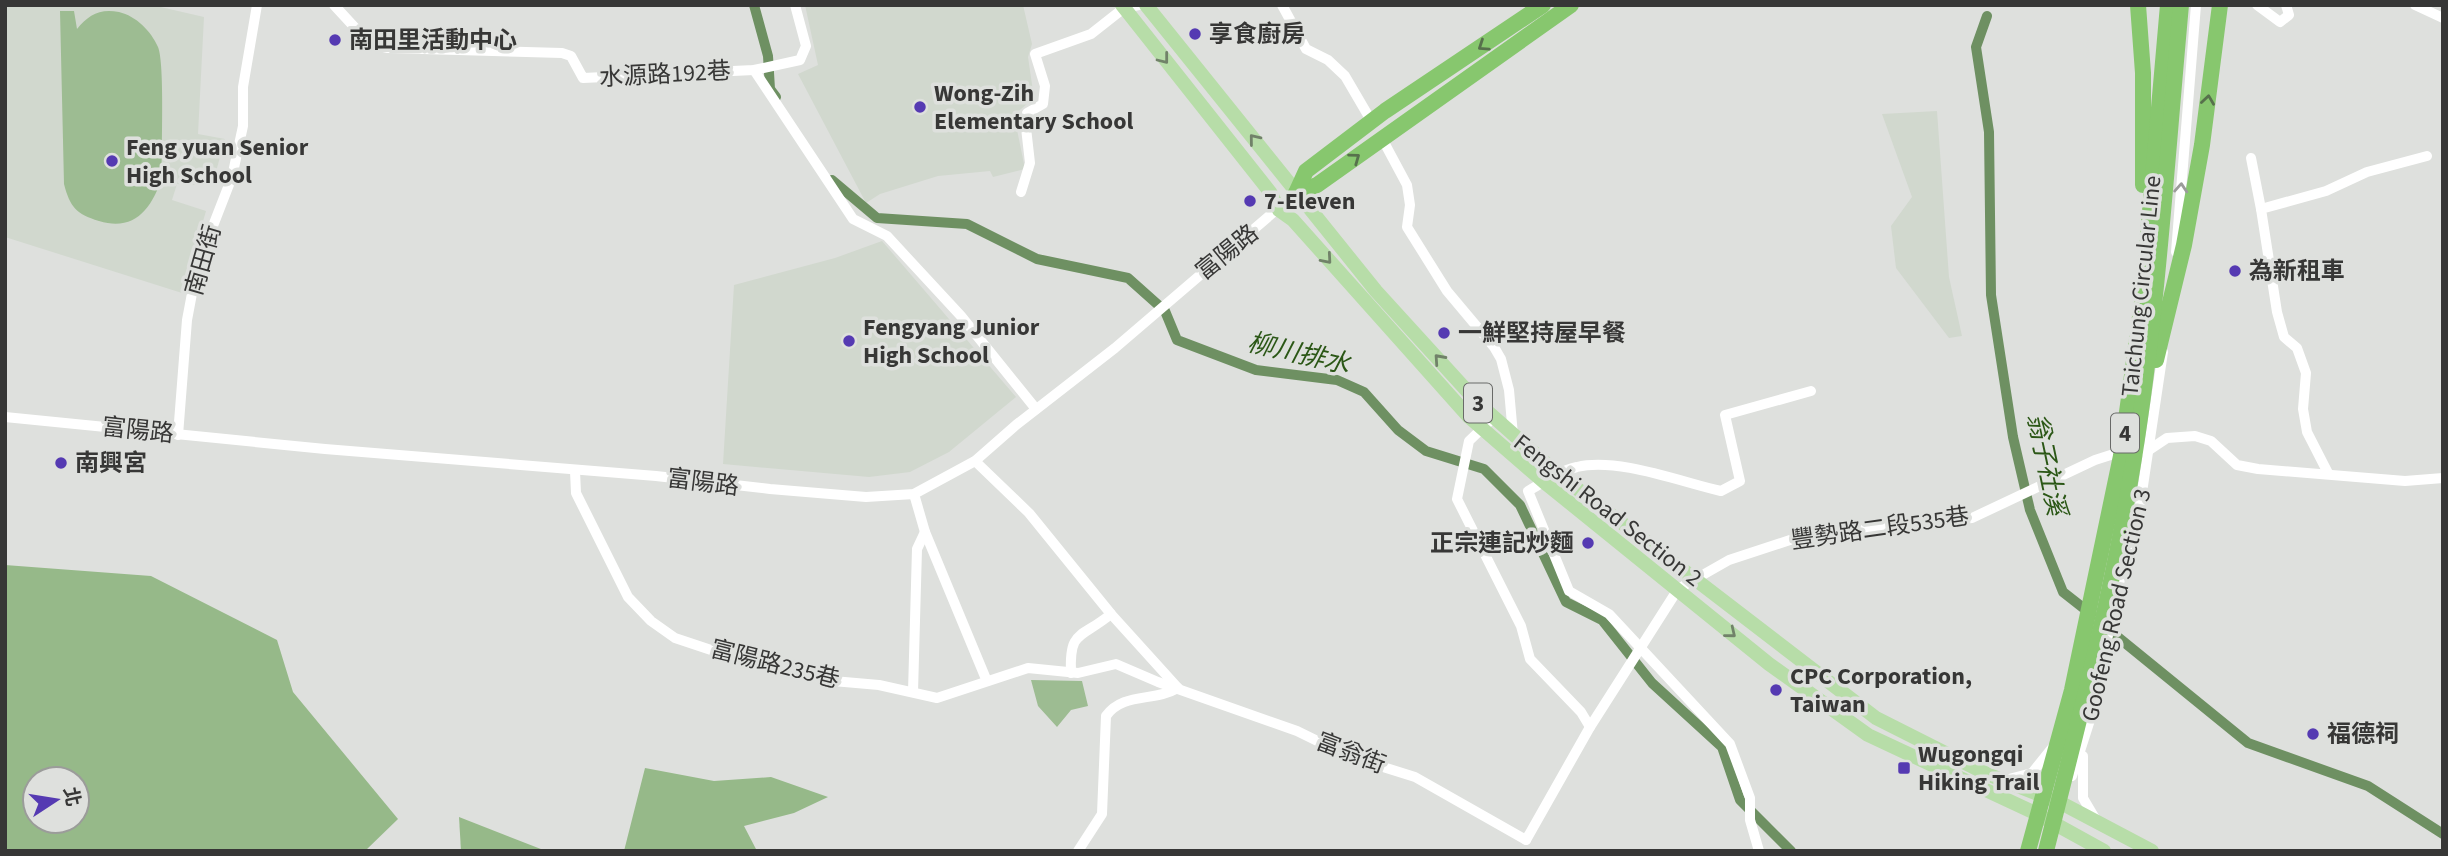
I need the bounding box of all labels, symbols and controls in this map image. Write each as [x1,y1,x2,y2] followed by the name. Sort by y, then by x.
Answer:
[1209,17,1305,52] place label: 享食廚房
[349,23,517,58] place label: 南田里活動中心
[1187,26,1203,42] marker: 享食廚房
[327,32,343,48] marker: 南田里活動中心
[1477,38,1490,51] one-way arrow
[1156,50,1168,63] one-way arrow
[598,54,732,95] street label: 水源路192巷
[934,76,1133,139] place label: Wong-Zih Elementary School
[2201,94,2216,106] one-way arrow
[912,99,928,115] marker: Wong-Zih Elementary School
[126,130,309,193] place label: Feng yuan Senior High School
[1249,135,1262,147] one-way arrow
[104,153,120,169] marker: Feng yuan Senior High School
[1347,154,1359,166] one-way arrow
[2112,174,2170,398] street label: Taichung Circular Line
[2173,183,2188,194] one-way arrow
[1264,184,1355,219] place label: 7-Eleven
[1242,193,1258,209] marker: 7-Eleven
[1188,216,1266,289] street label: 富陽路
[177,221,230,300] street label: 南田街
[1319,251,1331,264] one-way arrow
[2249,254,2345,289] place label: 為新租車
[2227,263,2243,279] marker: 為新租車
[863,310,1040,373] place label: Fengyang Junior High School
[1458,316,1626,351] place label: 一鮮堅持屋早餐
[1244,324,1355,383] water label: 柳川排水
[1436,325,1452,341] marker: 一鮮堅持屋早餐
[841,333,857,349] marker: Fengyang Junior High School
[1435,355,1447,368] one-way arrow
[1464,384,1492,422] road number: 3
[100,409,176,452] street label: 富陽路
[2018,409,2076,523] water label: 翁子社溪
[2111,414,2139,452] road number: 4
[1506,425,1710,595] street label: Fengshi Road Section 2
[75,446,147,481] place label: 南興宮
[53,455,69,471] marker: 南興宮
[665,461,741,504] street label: 富陽路
[2073,485,2160,725] street label: Goofeng Road Section 3
[1789,499,1972,558] street label: 豐勢路二段535巷
[1430,526,1574,561] place label: 正宗連記炒麵
[1580,535,1596,551] marker: 正宗連記炒麵
[1723,625,1736,637] one-way arrow
[707,632,843,697] street label: 富陽路235巷
[1790,659,1972,722] place label: CPC Corporation, Taiwan
[1768,682,1784,698] marker: CPC Corporation, Taiwan
[2327,717,2399,752] place label: 福德祠
[1311,724,1391,783] street label: 富翁街
[2305,726,2321,742] marker: 福德祠
[1918,737,2039,800] place label: Wugongqi Hiking Trail
[1896,760,1912,776] marker: Wugongqi Hiking Trail
[21,765,91,835] north arrow
[56,785,86,809] text: 北

